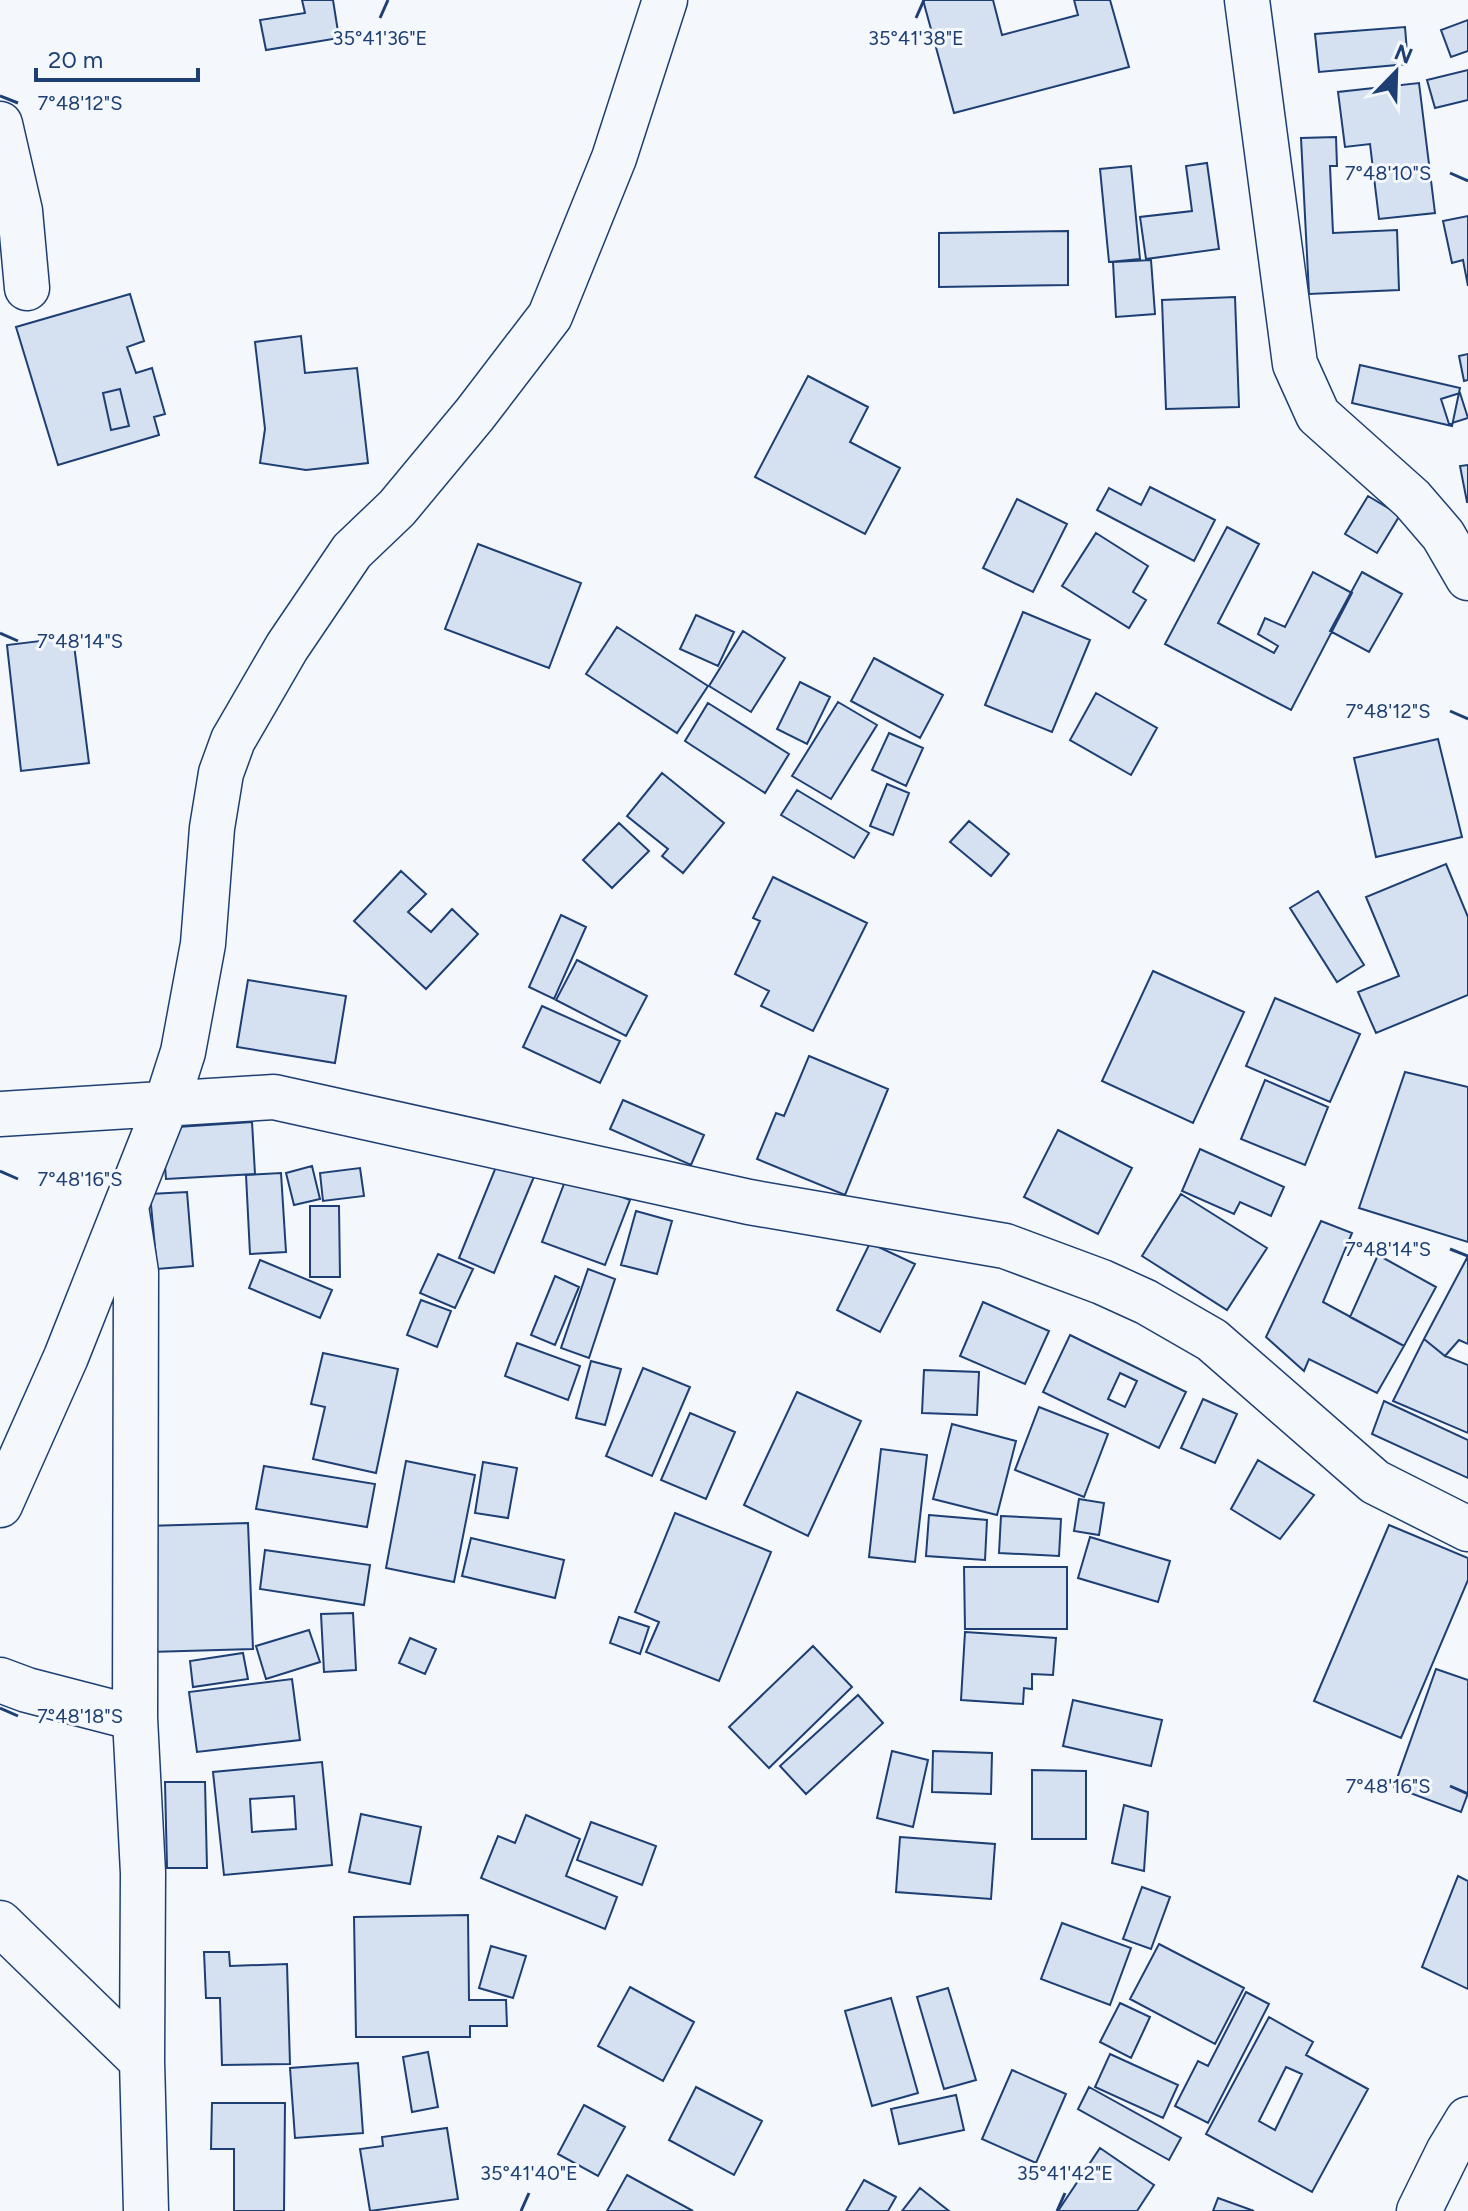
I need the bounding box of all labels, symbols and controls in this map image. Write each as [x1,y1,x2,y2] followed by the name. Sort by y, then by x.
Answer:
[333,26,427,50] text: 35°41'36"E
[868,26,964,50] text: 35°41'38"E
[36,32,198,82] scale bar
[1356,32,1436,112] north arrow
[1391,38,1417,70] text: N
[48,45,103,74] text: 20 m
[38,91,122,115] text: 7°48'12"S
[1345,161,1431,185] text: 7°48'10"S
[37,629,123,653] text: 7°48'14"S
[1346,699,1430,723] text: 7°48'12"S
[37,1167,123,1191] text: 7°48'16"S
[1345,1237,1431,1261] text: 7°48'14"S
[37,1704,123,1728] text: 7°48'18"S
[1345,1774,1431,1798] text: 7°48'16"S
[480,2161,578,2185] text: 35°41'40"E
[1017,2161,1113,2185] text: 35°41'42"E

